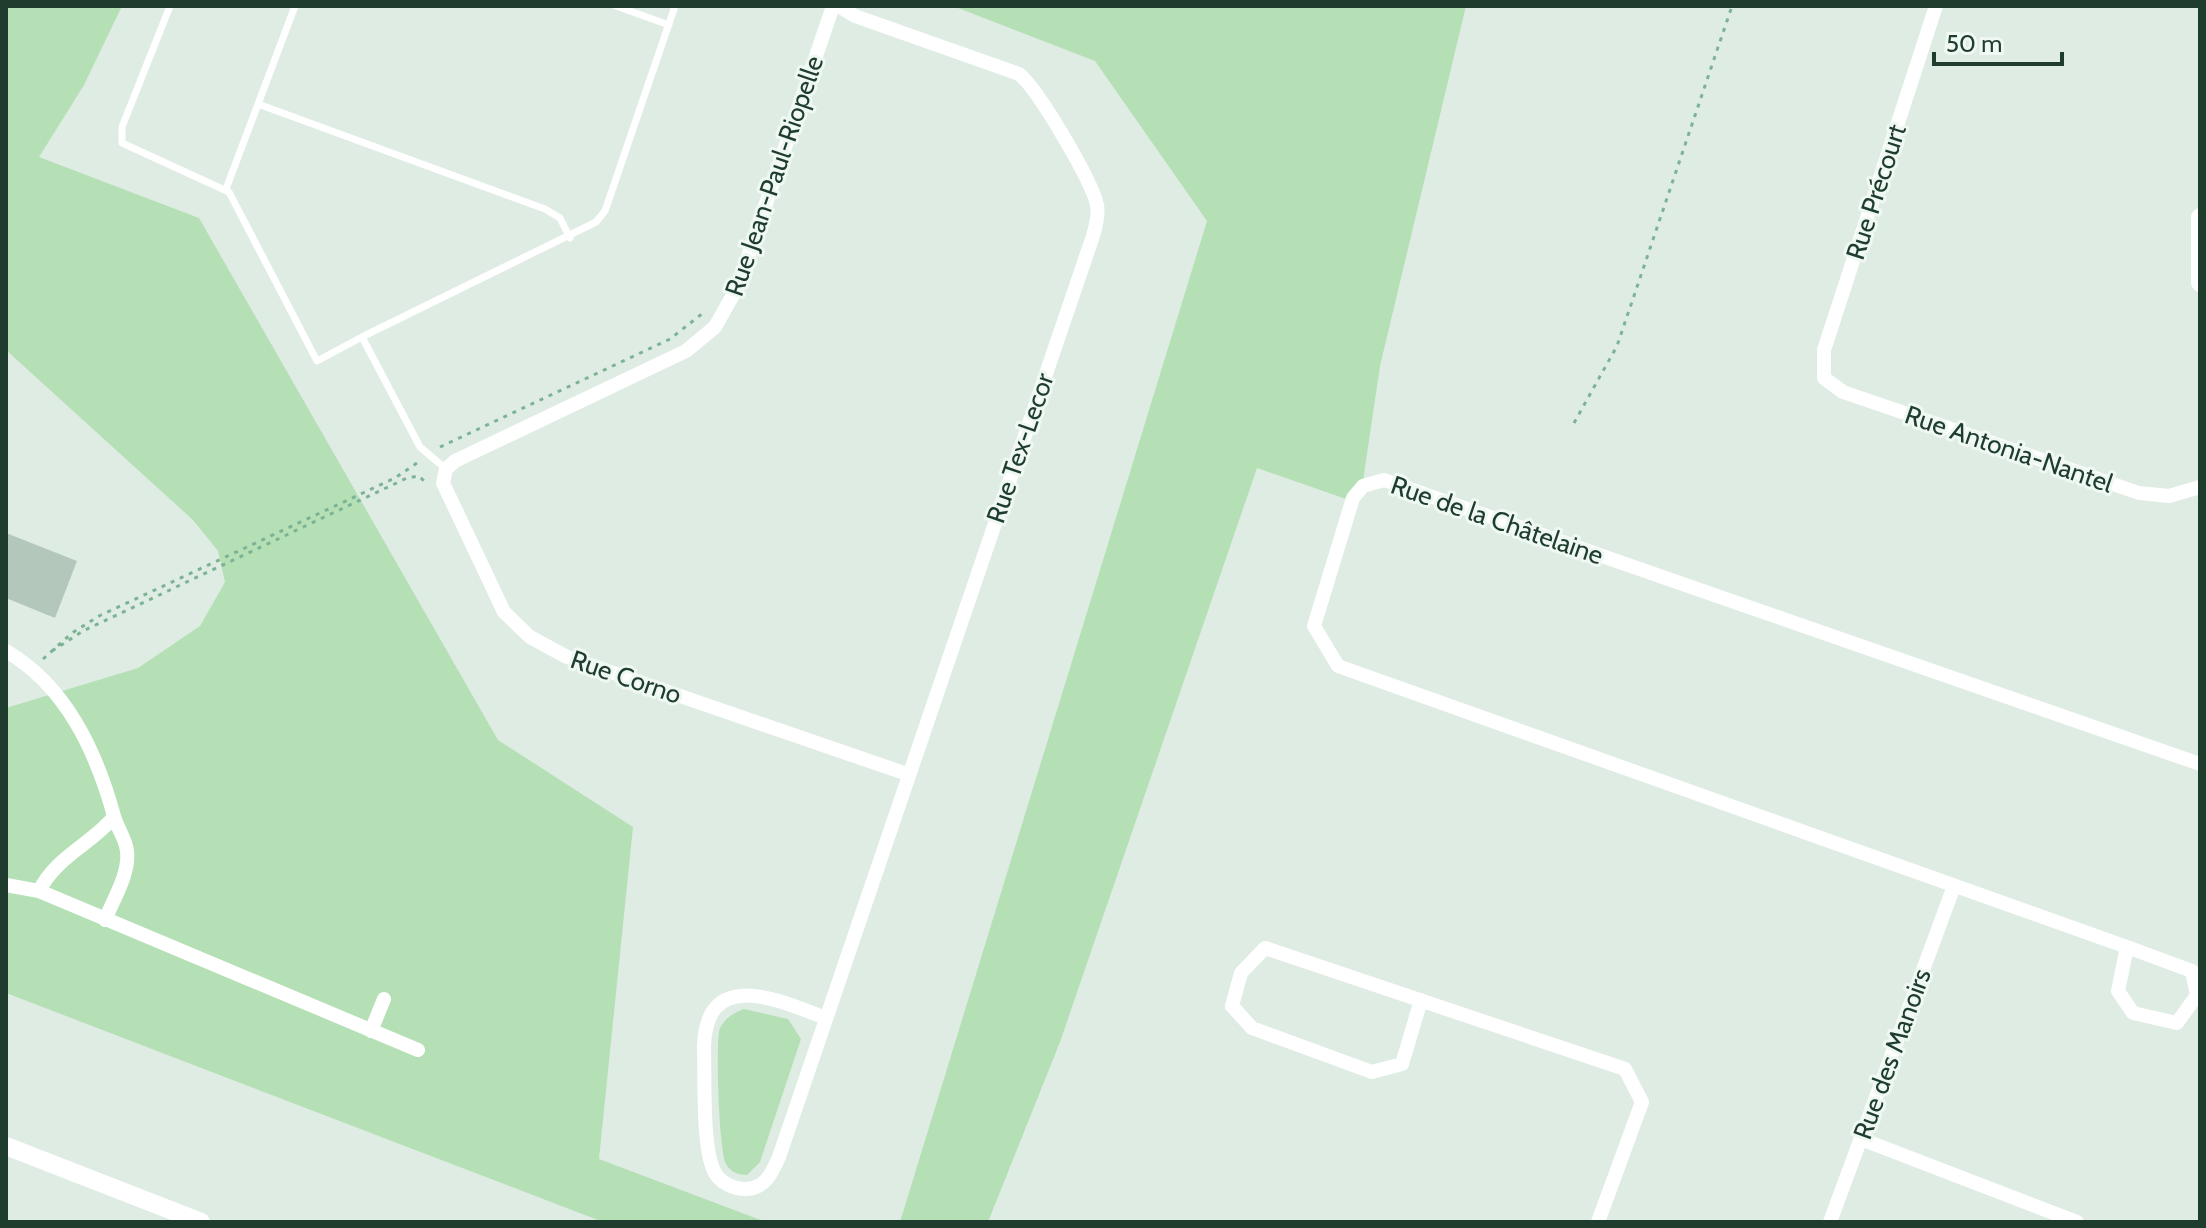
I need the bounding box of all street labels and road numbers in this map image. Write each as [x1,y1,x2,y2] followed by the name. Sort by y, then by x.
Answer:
[718,52,830,300] street label: Rue Jean-Paul-Riopelle
[1839,120,1913,264] street label: Rue Précourt
[979,368,1061,527] street label: Rue Tex-Lecor
[1901,398,2117,500] street label: Rue Antonia-Nantel
[1387,469,1607,571] street label: Rue de la Châtelaine
[566,643,686,711] street label: Rue Corno
[1846,964,1938,1144] street label: Rue des Manoirs

